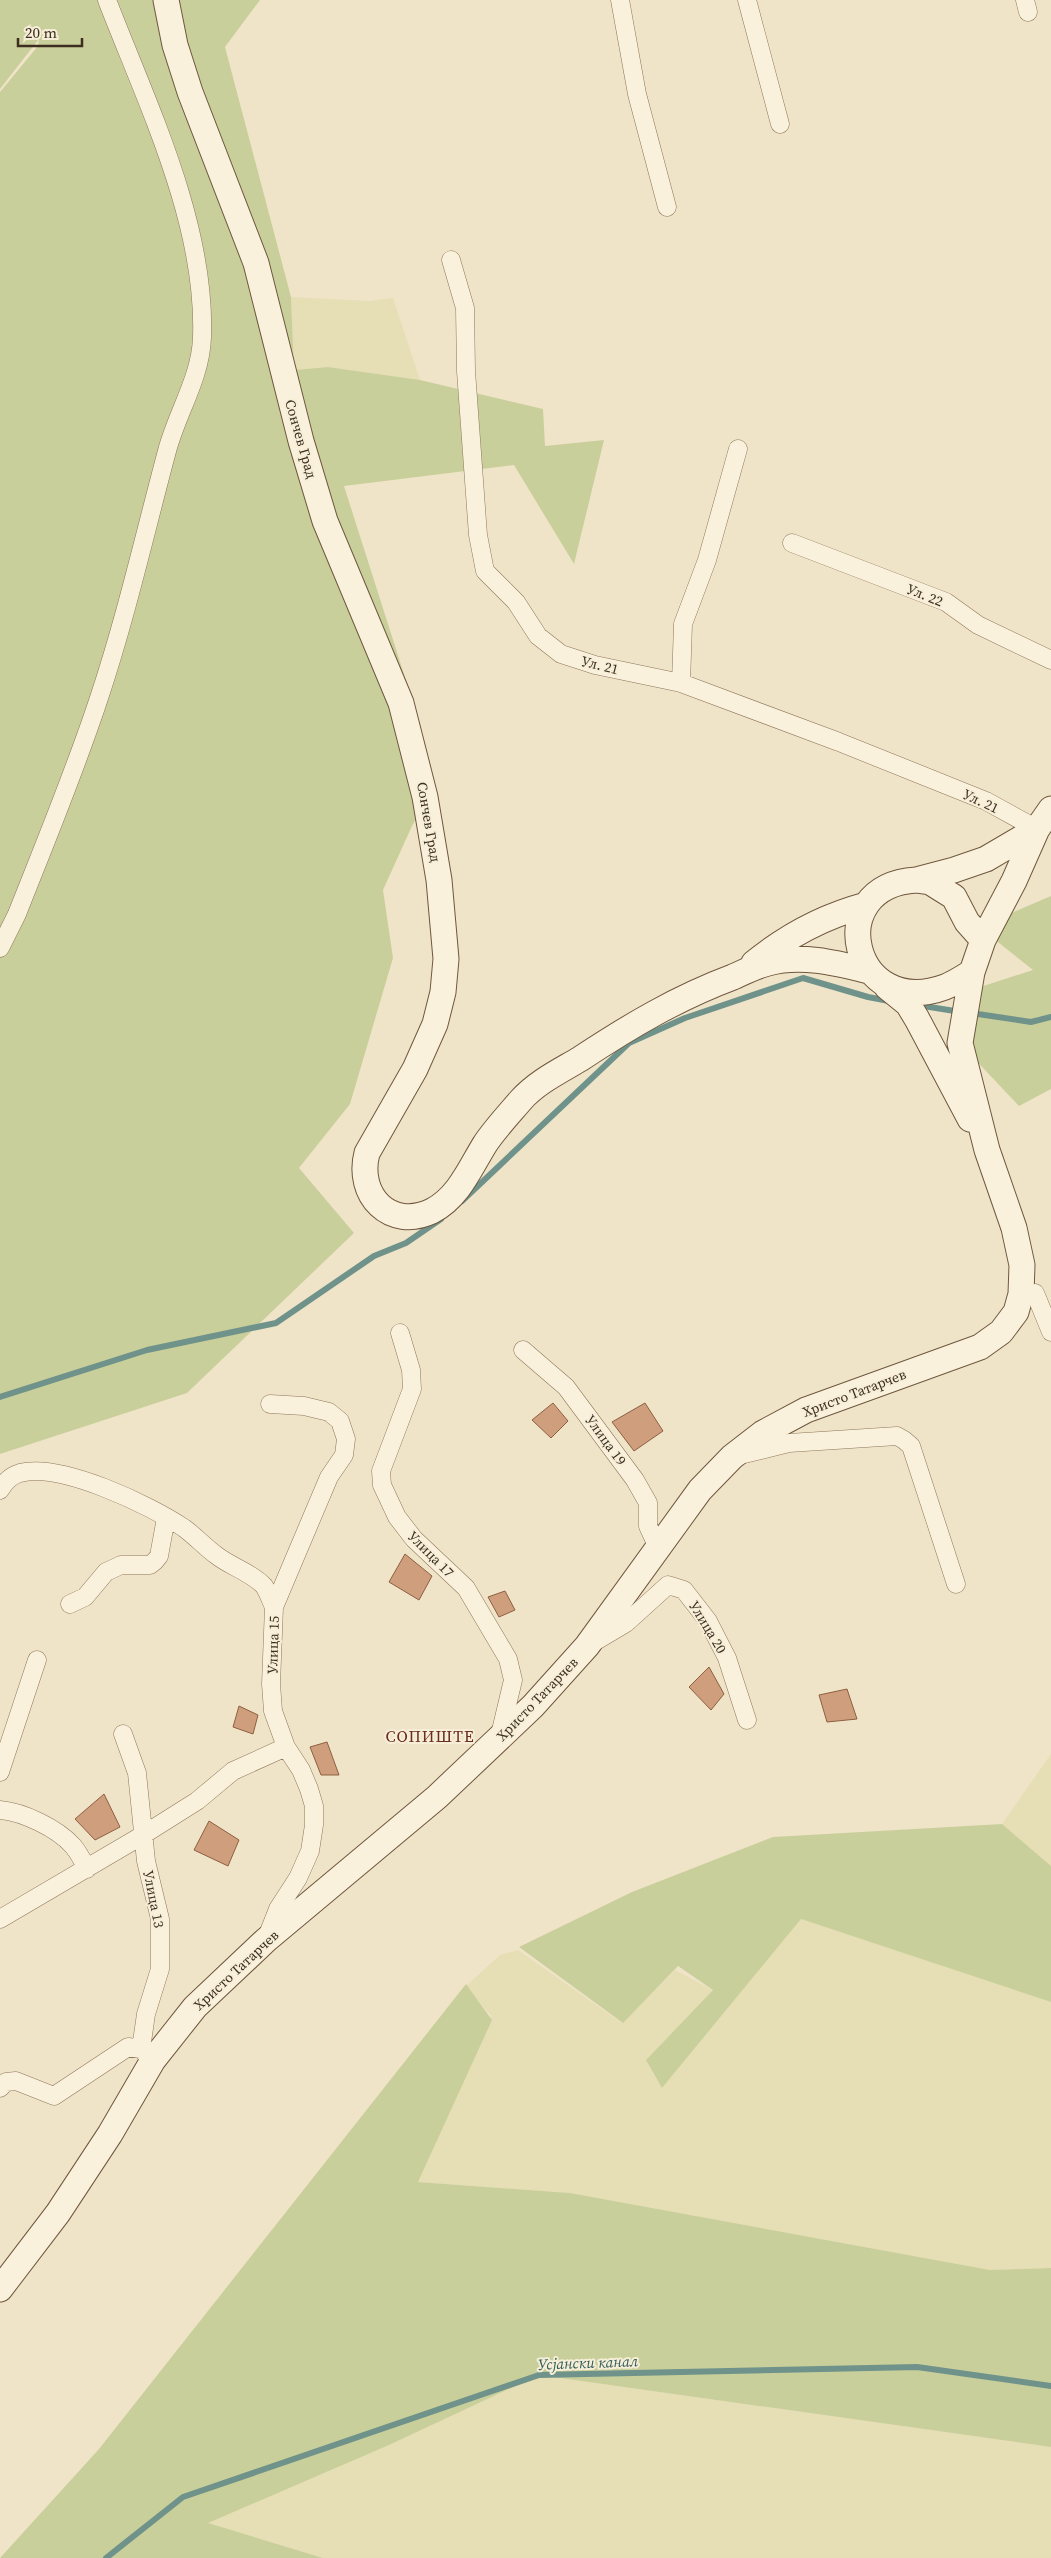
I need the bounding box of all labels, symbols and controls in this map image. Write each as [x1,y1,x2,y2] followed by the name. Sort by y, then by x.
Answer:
[18,15,81,47] scale bar
[25,22,57,43] text: 20 m
[280,397,322,481] street label: Сончев Град
[904,579,946,611] street label: Ул. 22
[579,651,621,679] street label: Ул. 21
[412,780,446,864] street label: Сончев Град
[960,784,1002,818] street label: Ул. 21
[799,1364,909,1422] street label: Христо Татарчев
[581,1411,631,1469] street label: Улица 19
[403,1526,459,1582] street label: Улица 17
[684,1597,732,1657] street label: Улица 20
[262,1616,284,1674] street label: Улица 15
[492,1653,582,1745] street label: Христо Татарчев
[385,1725,475,1747] district label: СОПИШТЕ
[139,1869,169,1929] street label: Улица 13
[189,1925,283,2015] street label: Христо Татарчев
[538,2350,639,2375] water label: Усјански канал

